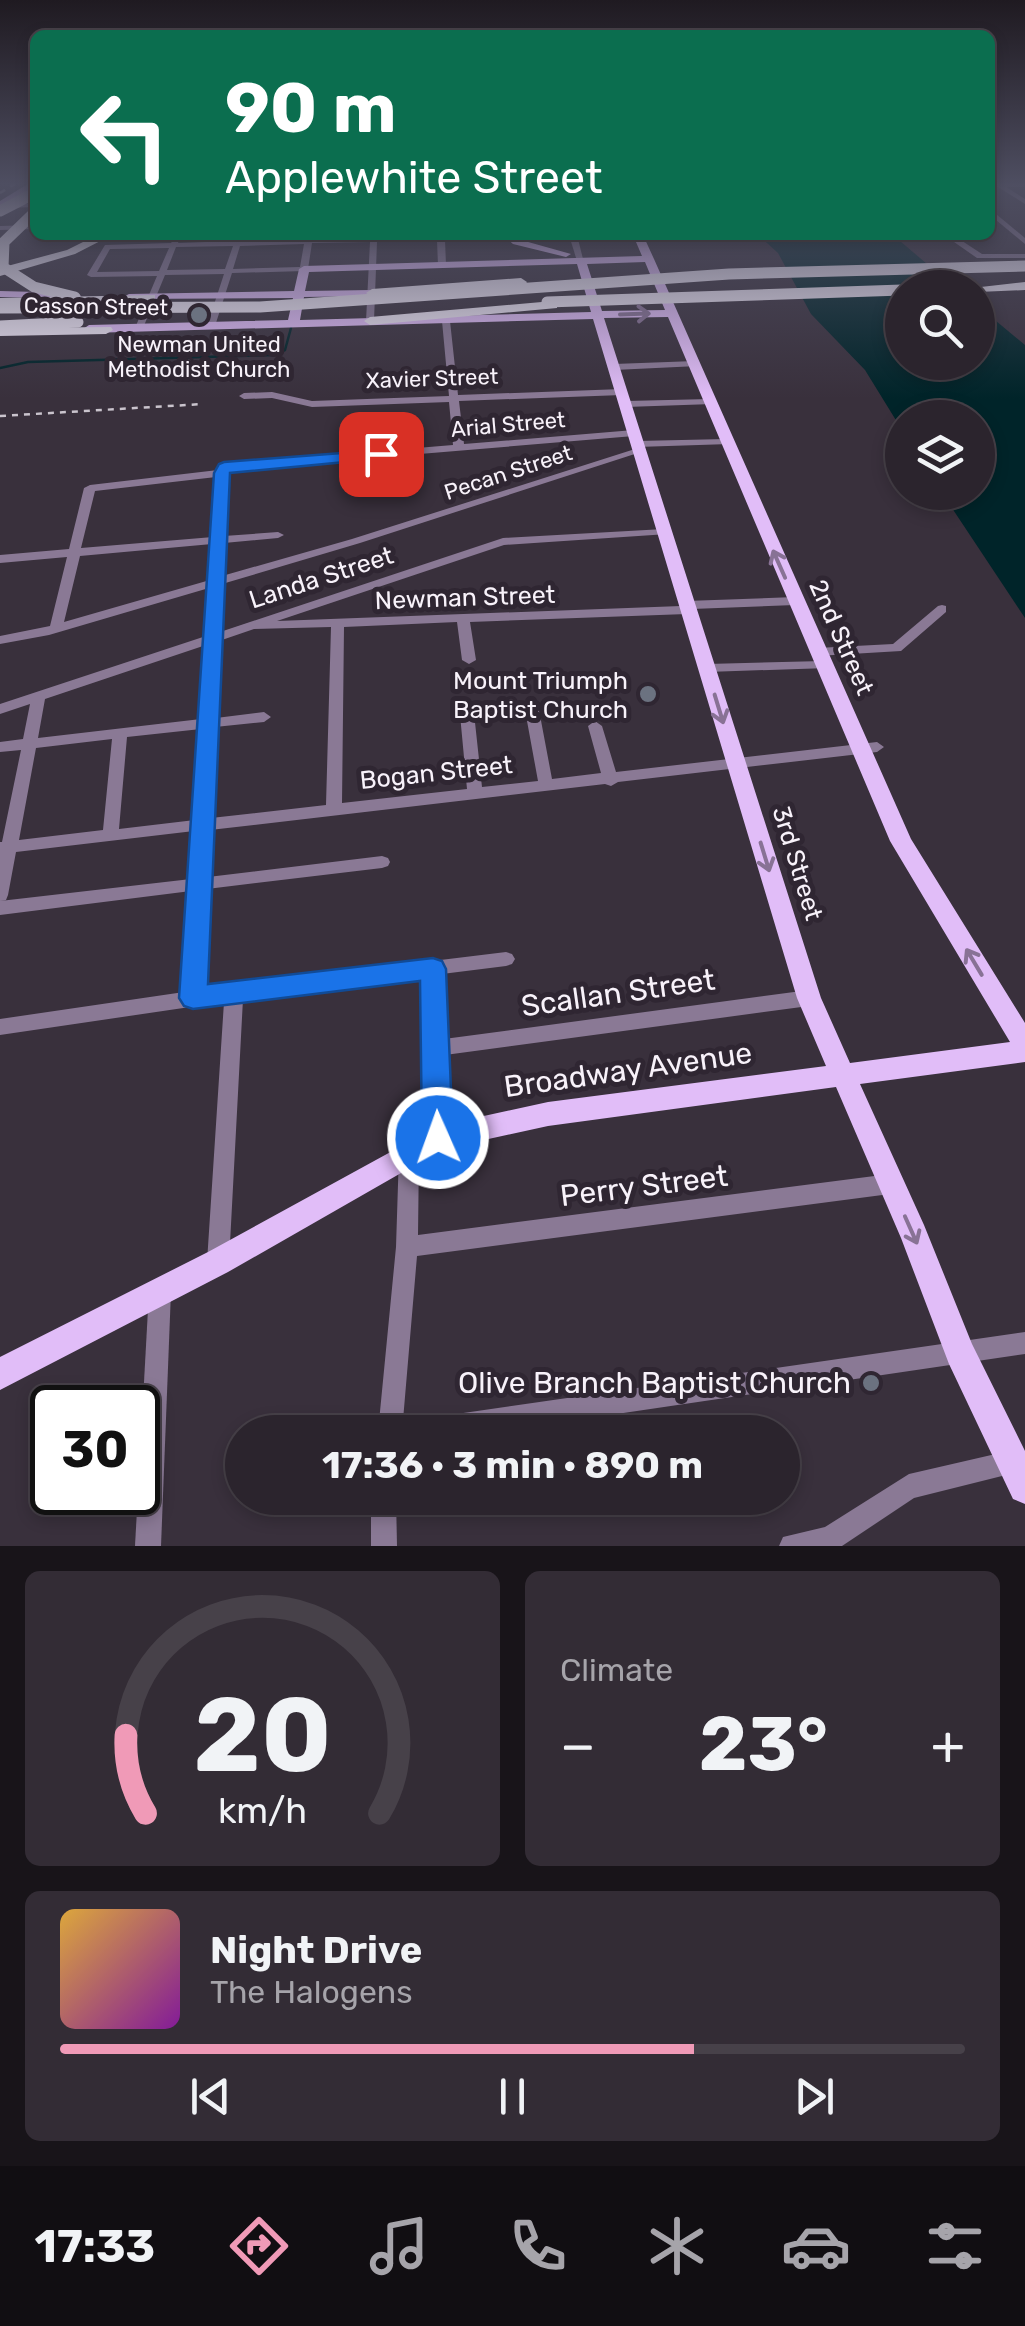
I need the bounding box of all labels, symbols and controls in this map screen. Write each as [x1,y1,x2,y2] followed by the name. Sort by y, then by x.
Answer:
[225,67,397,150] text: 90 m
[60,70,190,200] icon: left
[225,151,603,204] text: Applewhite Street
[885,270,995,510] map controls
[885,270,995,380] button: search
[24,292,169,321] street label: Casson Street
[188,304,210,326] marker: Newman United Methodist Church
[618,305,650,324] one-way arrow
[108,331,290,383] place label: Newman United Methodist Church
[365,363,499,394] street label: Xavier Street
[885,400,995,510] button: layers
[450,406,567,443] street label: Arial Street
[339,412,424,497] pin
[354,427,409,482] icon: arrive
[441,439,576,506] street label: Pecan Street
[245,540,397,614] street label: Landa Street
[769,549,787,580] one-way arrow
[803,575,880,700] street label: 2nd Street
[374,580,556,615] street label: Newman Street
[453,666,628,724] place label: Mount Triumph Baptist Church
[637,683,659,705] marker: Mount Triumph Baptist Church
[711,693,729,725] one-way arrow
[358,750,514,795] street label: Bogan Street
[766,803,829,924] street label: 3rd Street
[757,840,775,872] one-way arrow
[964,948,985,977] one-way arrow
[519,962,717,1024] street label: Scallan Street
[502,1035,754,1105] street label: Broadway Avenue
[386,1086,490,1190] position arrow
[558,1158,730,1214] street label: Perry Street
[903,1214,921,1245] one-way arrow
[458,1365,851,1401] place label: Olive Branch Baptist Church
[860,1372,882,1394] marker: Olive Branch Baptist Church
[30,1385,160,1515] speed limit sign: 30
[322,1442,703,1488] text: 17:36 · 3 min · 890 m
[560,1651,673,1689] text: Climate
[193,1674,332,1797] text: 20
[699,1700,828,1789] text: 23°
[560,1713,596,1778] text: −
[931,1713,965,1778] text: +
[218,1790,307,1832] text: km/h
[210,1927,422,1973] text: Night Drive
[210,1973,413,2011] text: The Halogens
[183,2069,238,2124] icon: previous
[485,2069,540,2124] icon: pause
[787,2069,842,2124] icon: next
[224,2211,294,2281] icon: directions
[364,2211,434,2281] icon: music
[503,2211,573,2281] icon: phone
[642,2211,712,2281] icon: climate
[781,2211,851,2281] icon: car
[920,2211,990,2281] icon: filters
[35,2220,155,2273] text: 17:33

